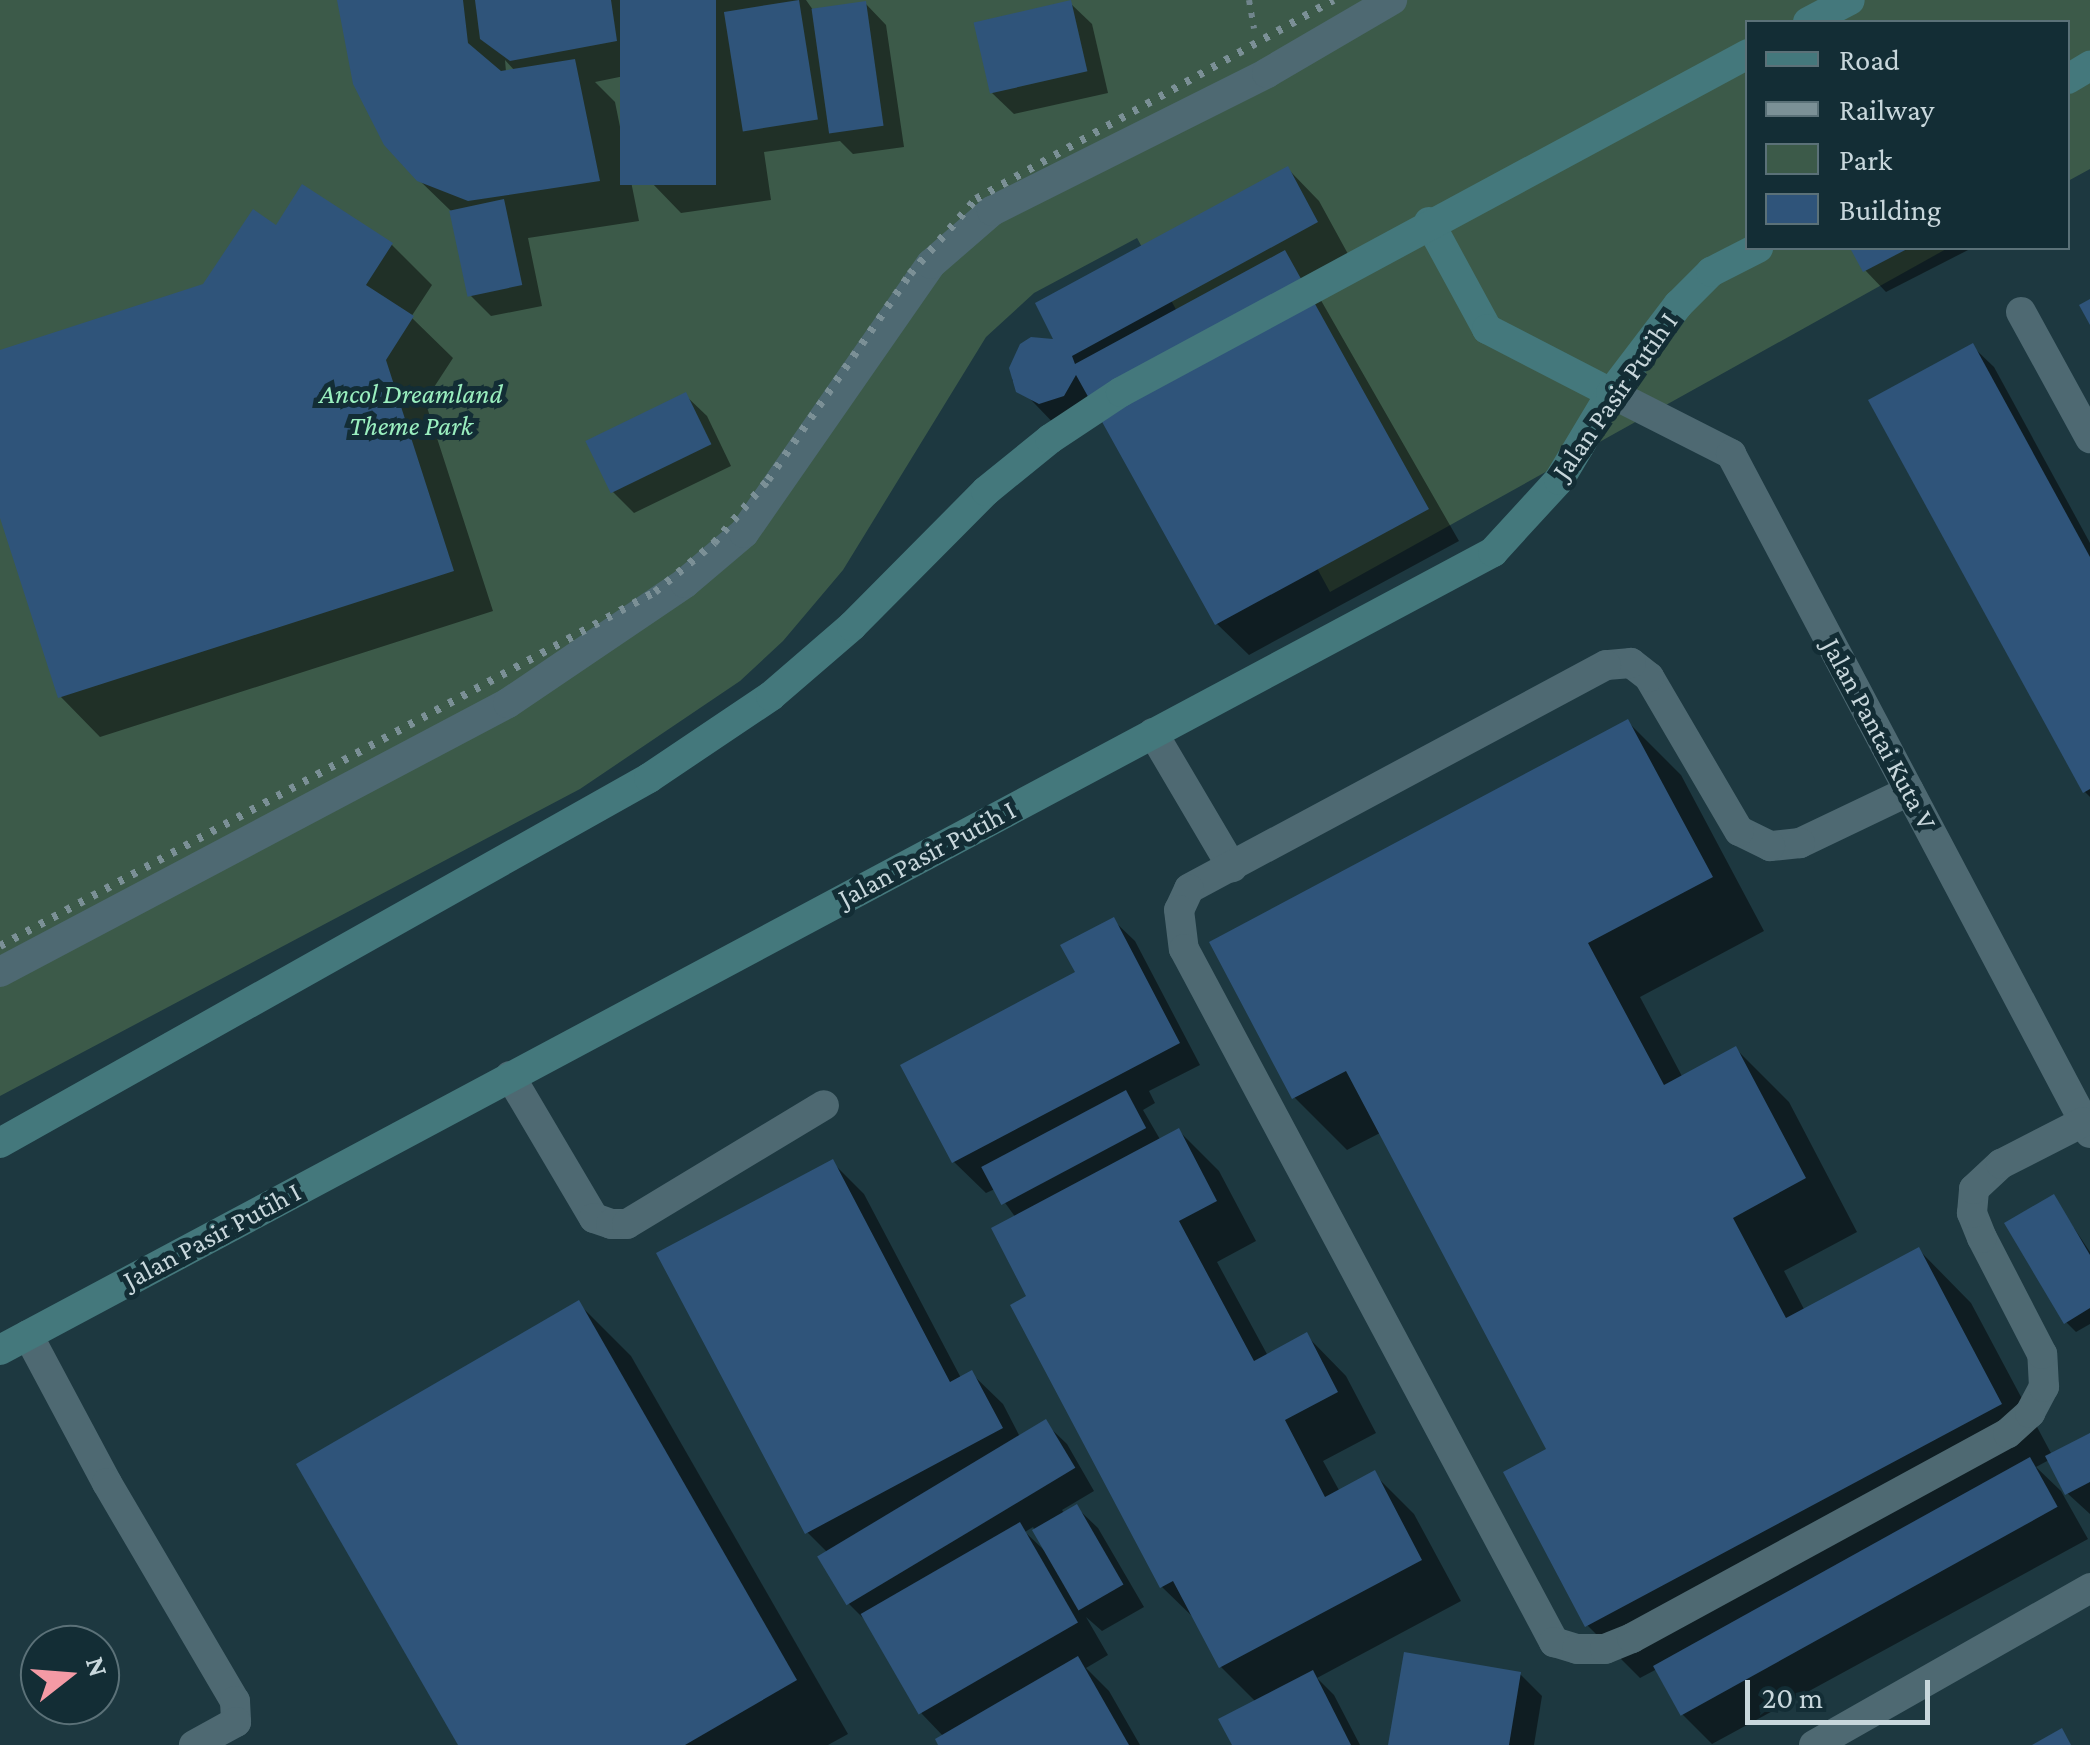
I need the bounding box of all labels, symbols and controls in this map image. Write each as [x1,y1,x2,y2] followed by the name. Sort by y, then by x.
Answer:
[1745,20,2070,250] legend
[1839,43,1900,76] text: Road
[1839,93,1934,126] text: Railway
[1839,143,1892,176] text: Park
[1839,193,1941,226] text: Building
[1545,306,1685,486] street label: Jalan Pasir Putih I
[319,377,503,443] park label: Ancol Dreamland Theme Park
[1814,633,1944,835] street label: Jalan Pantai Kuta V
[832,793,1022,915] street label: Jalan Pasir Putih I
[117,1175,307,1297] street label: Jalan Pasir Putih I
[20,1625,120,1725] north arrow
[80,1653,115,1680] text: N
[1750,1660,1935,1722] scale bar
[1762,1681,1823,1714] text: 20 m

